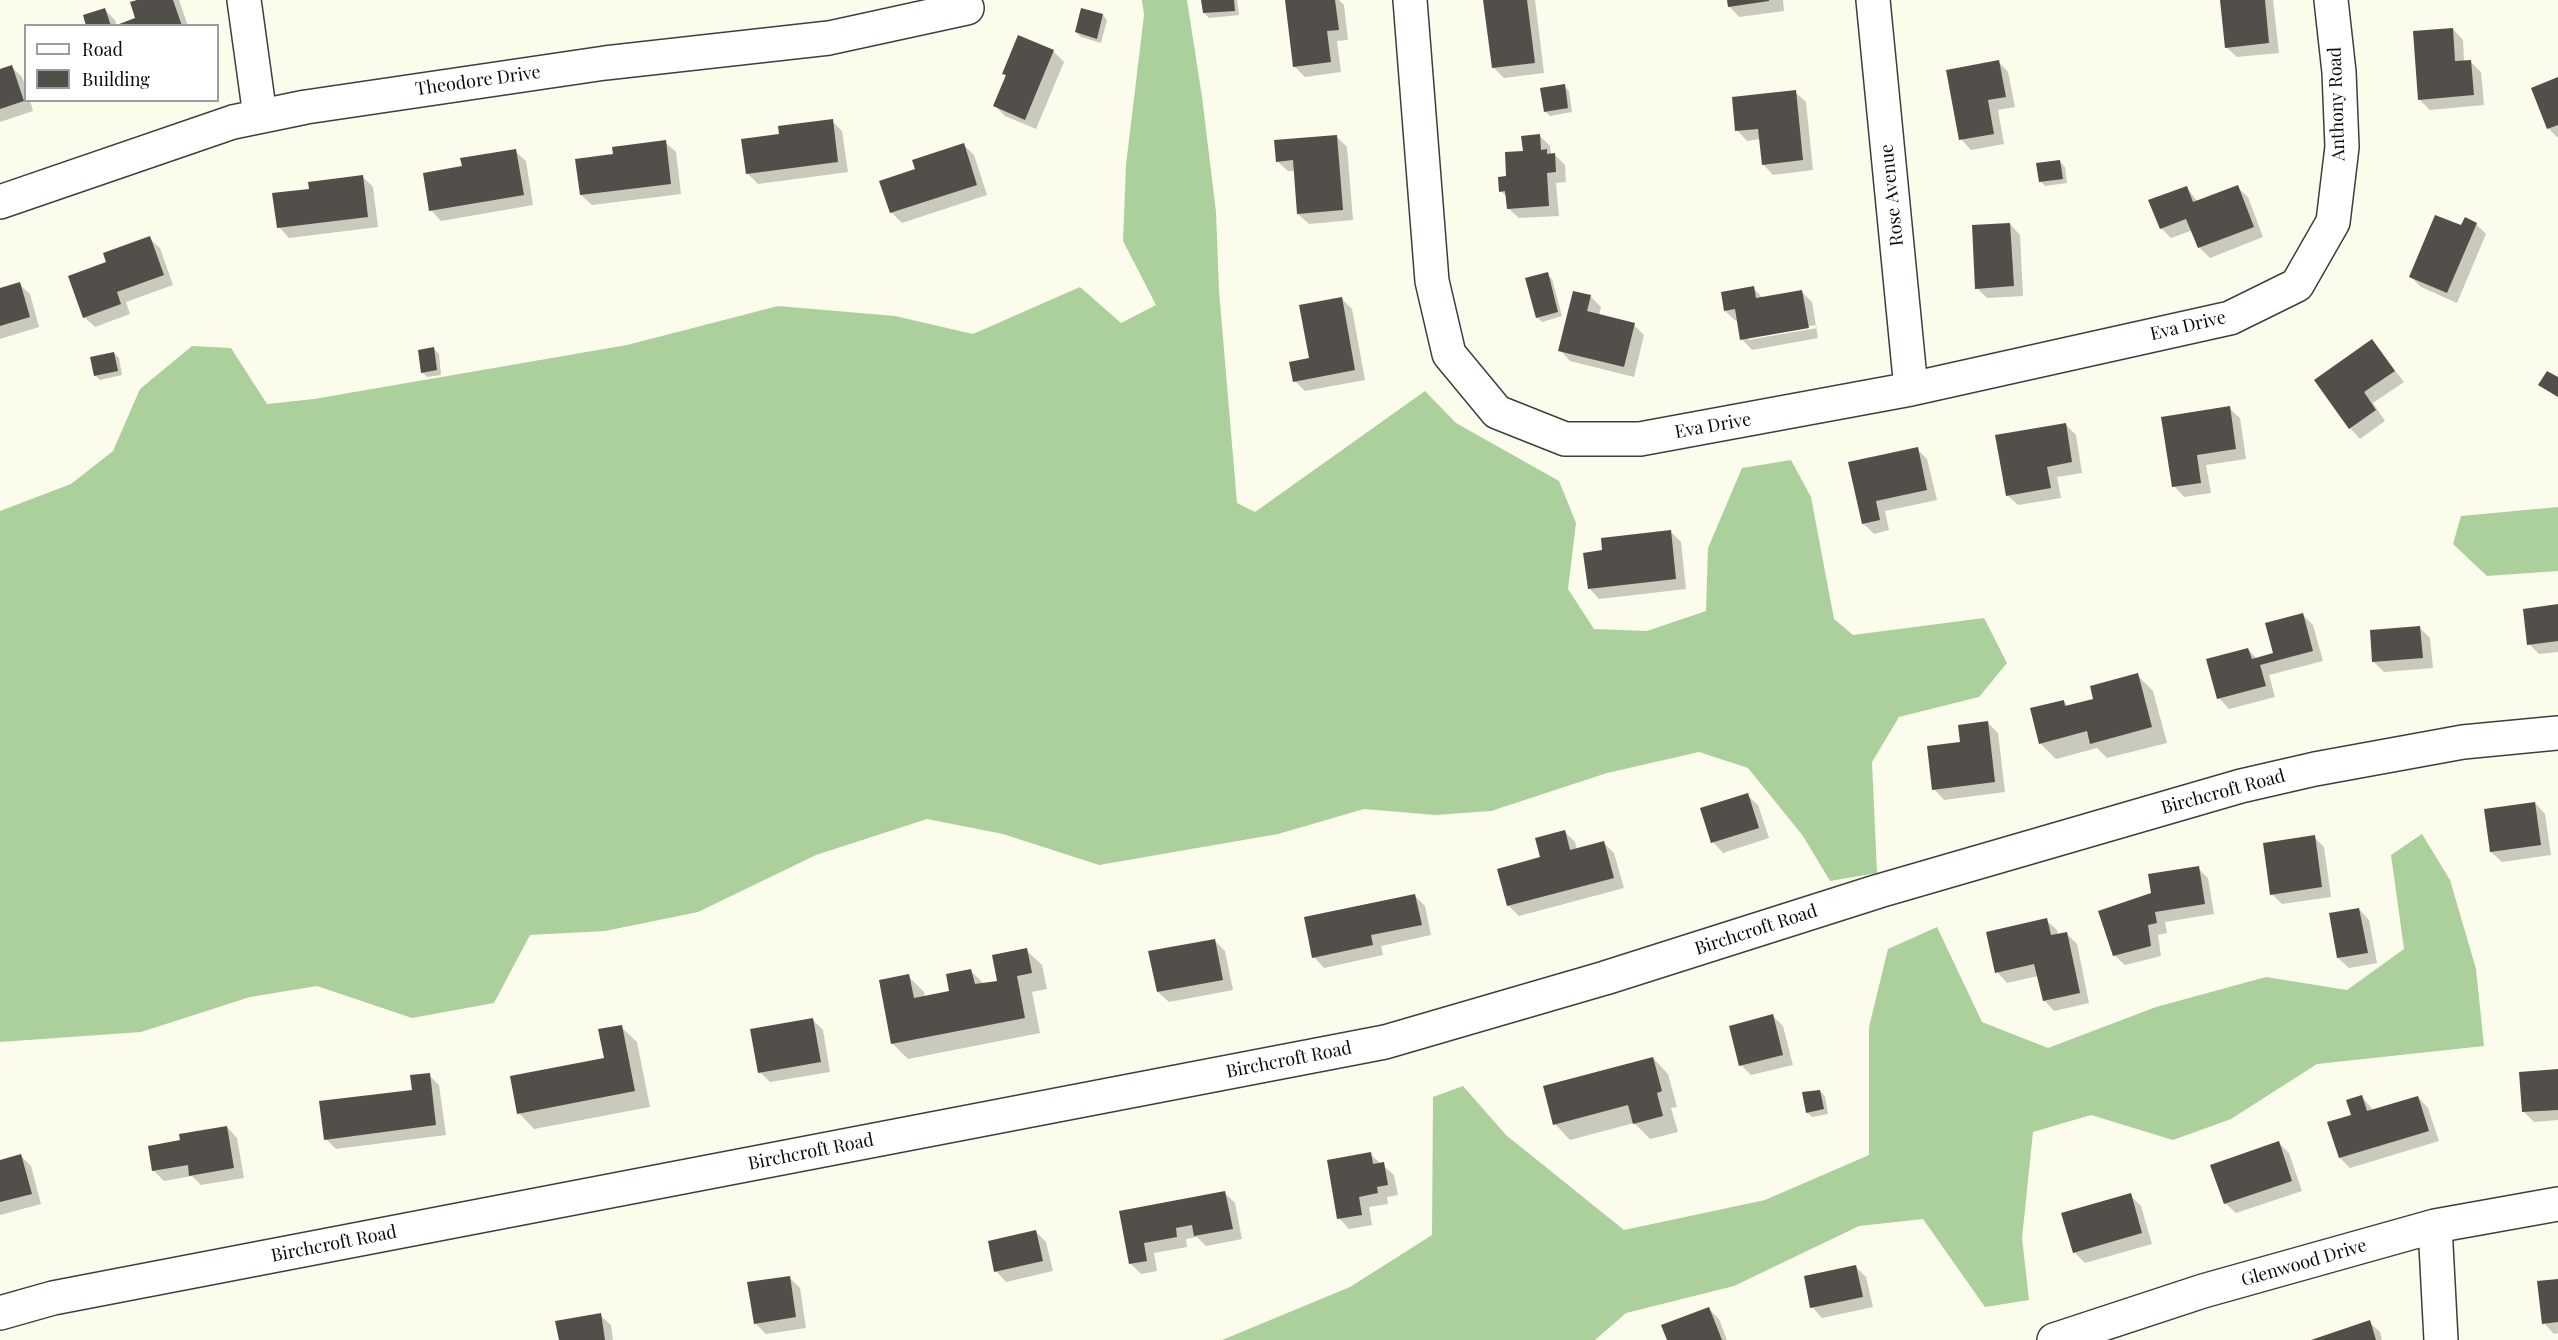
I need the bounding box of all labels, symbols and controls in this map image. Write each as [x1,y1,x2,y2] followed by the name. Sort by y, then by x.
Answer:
[24,24,219,102] legend
[82,37,123,61] text: Road
[2324,47,2350,161] street label: Anthony Road
[414,62,542,100] street label: Theodore Drive
[82,67,150,91] text: Building
[1876,143,1908,247] street label: Rose Avenue
[2148,307,2228,345] street label: Eva Drive
[1673,409,1753,443] street label: Eva Drive
[2159,765,2287,819] street label: Birchcroft Road
[1692,900,1820,960] street label: Birchcroft Road
[1224,1037,1354,1083] street label: Birchcroft Road
[746,1129,876,1175] street label: Birchcroft Road
[269,1221,399,1267] street label: Birchcroft Road
[2239,1235,2369,1291] street label: Glenwood Drive

